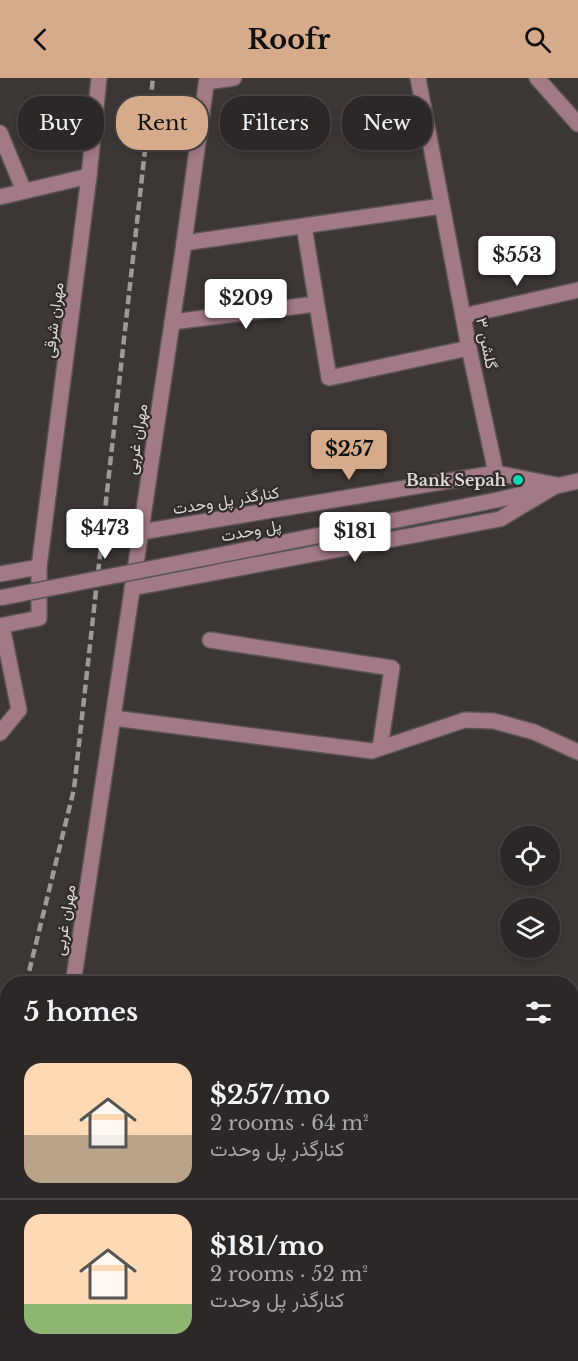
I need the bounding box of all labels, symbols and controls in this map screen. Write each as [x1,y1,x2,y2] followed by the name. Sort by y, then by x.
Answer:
[24,23,57,56] icon: back
[248,23,330,56] text: Roofr
[521,23,554,56] icon: search
[18,96,104,150] chip: Buy
[116,96,208,150] chip: Rent
[220,96,330,150] chip: Filters
[342,96,432,150] chip: New
[481,236,553,287] pin: $553
[492,243,542,267] text: $553
[210,279,282,330] pin: $209
[38,281,69,359] street label: مهران شرقی
[219,286,273,310] text: $209
[471,315,502,371] street label: گلشن ۳
[121,402,152,476] street label: مهران غربی
[313,430,385,481] pin: $257
[325,437,373,461] text: $257
[406,470,507,490] place label: Bank Sepah
[511,473,525,487] marker: Bank Sepah
[171,482,281,520] street label: کنارگذر پل وحدت
[69,509,141,560] pin: $473
[319,512,391,563] pin: $181
[219,514,283,548] street label: پل وحدت
[80,516,130,540] text: $473
[333,519,377,543] text: $181
[500,826,560,958] map controls
[500,826,560,886] button: locate
[49,883,80,957] street label: مهران غربی
[500,898,560,958] button: layers
[24,996,138,1028] text: 5 homes
[522,996,555,1029] icon: filters
[210,1079,330,1111] text: $257/mo
[72,1087,144,1159] icon: home
[210,1111,369,1135] text: 2 rooms · 64 m²
[210,1137,344,1161] text: کنارگذر پل وحدت
[210,1230,324,1262] text: $181/mo
[72,1238,144,1310] icon: home
[210,1262,368,1286] text: 2 rooms · 52 m²
[210,1288,344,1312] text: کنارگذر پل وحدت

